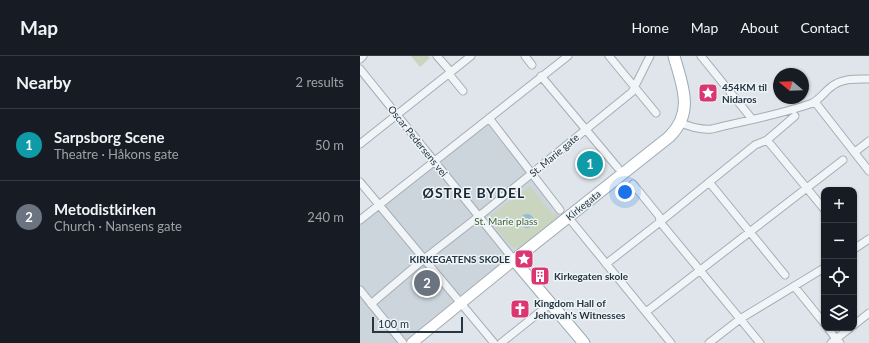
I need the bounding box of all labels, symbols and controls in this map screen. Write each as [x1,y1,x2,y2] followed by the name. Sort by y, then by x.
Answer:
[20,16,58,39] text: Map
[631,19,669,36] text: Home
[691,19,718,36] text: Map
[740,19,778,36] text: About
[800,19,849,36] text: Contact
[773,68,809,104] north arrow
[16,72,71,93] text: Nearby
[296,74,344,90] text: 2 results
[722,81,767,105] place label: 454KM til Nidaros
[697,82,719,104] place icon: 454KM til Nidaros
[386,103,450,179] street label: Oscar Pedersens vei
[54,128,164,146] text: Sarpsborg Scene
[527,131,581,179] street label: St. Marie gate
[25,137,33,153] text: 1
[315,137,344,153] text: 50 m
[54,146,179,162] text: Theatre · Håkons gate
[577,149,603,179] pin: 1
[615,182,635,202] your location
[423,184,525,201] district label: ØSTRE BYDEL
[563,187,603,223] street label: Kirkegata
[821,187,857,331] map controls
[821,187,857,223] button: +
[54,200,156,218] text: Metodistkirken
[25,209,33,225] text: 2
[307,209,344,225] text: 240 m
[474,215,538,227] park label: St. Marie plass
[54,218,182,234] text: Church · Nansens gate
[821,223,857,259] button: −
[513,248,535,270] place icon: KIRKEGATENS SKOLE
[410,253,510,265] place label: KIRKEGATENS SKOLE
[821,259,857,295] button: locate
[529,265,551,287] building icon: Kirkegaten skole
[414,268,440,298] pin: 2
[554,270,629,282] place label: Kirkegaten skole
[821,295,857,331] button: layers
[534,297,626,321] place label: Kingdom Hall of Jehovah's Witnesses
[509,298,531,320] church icon: Kingdom Hall of Jehovah's Witnesses
[372,315,463,334] scale bar
[378,317,409,330] text: 100 m

